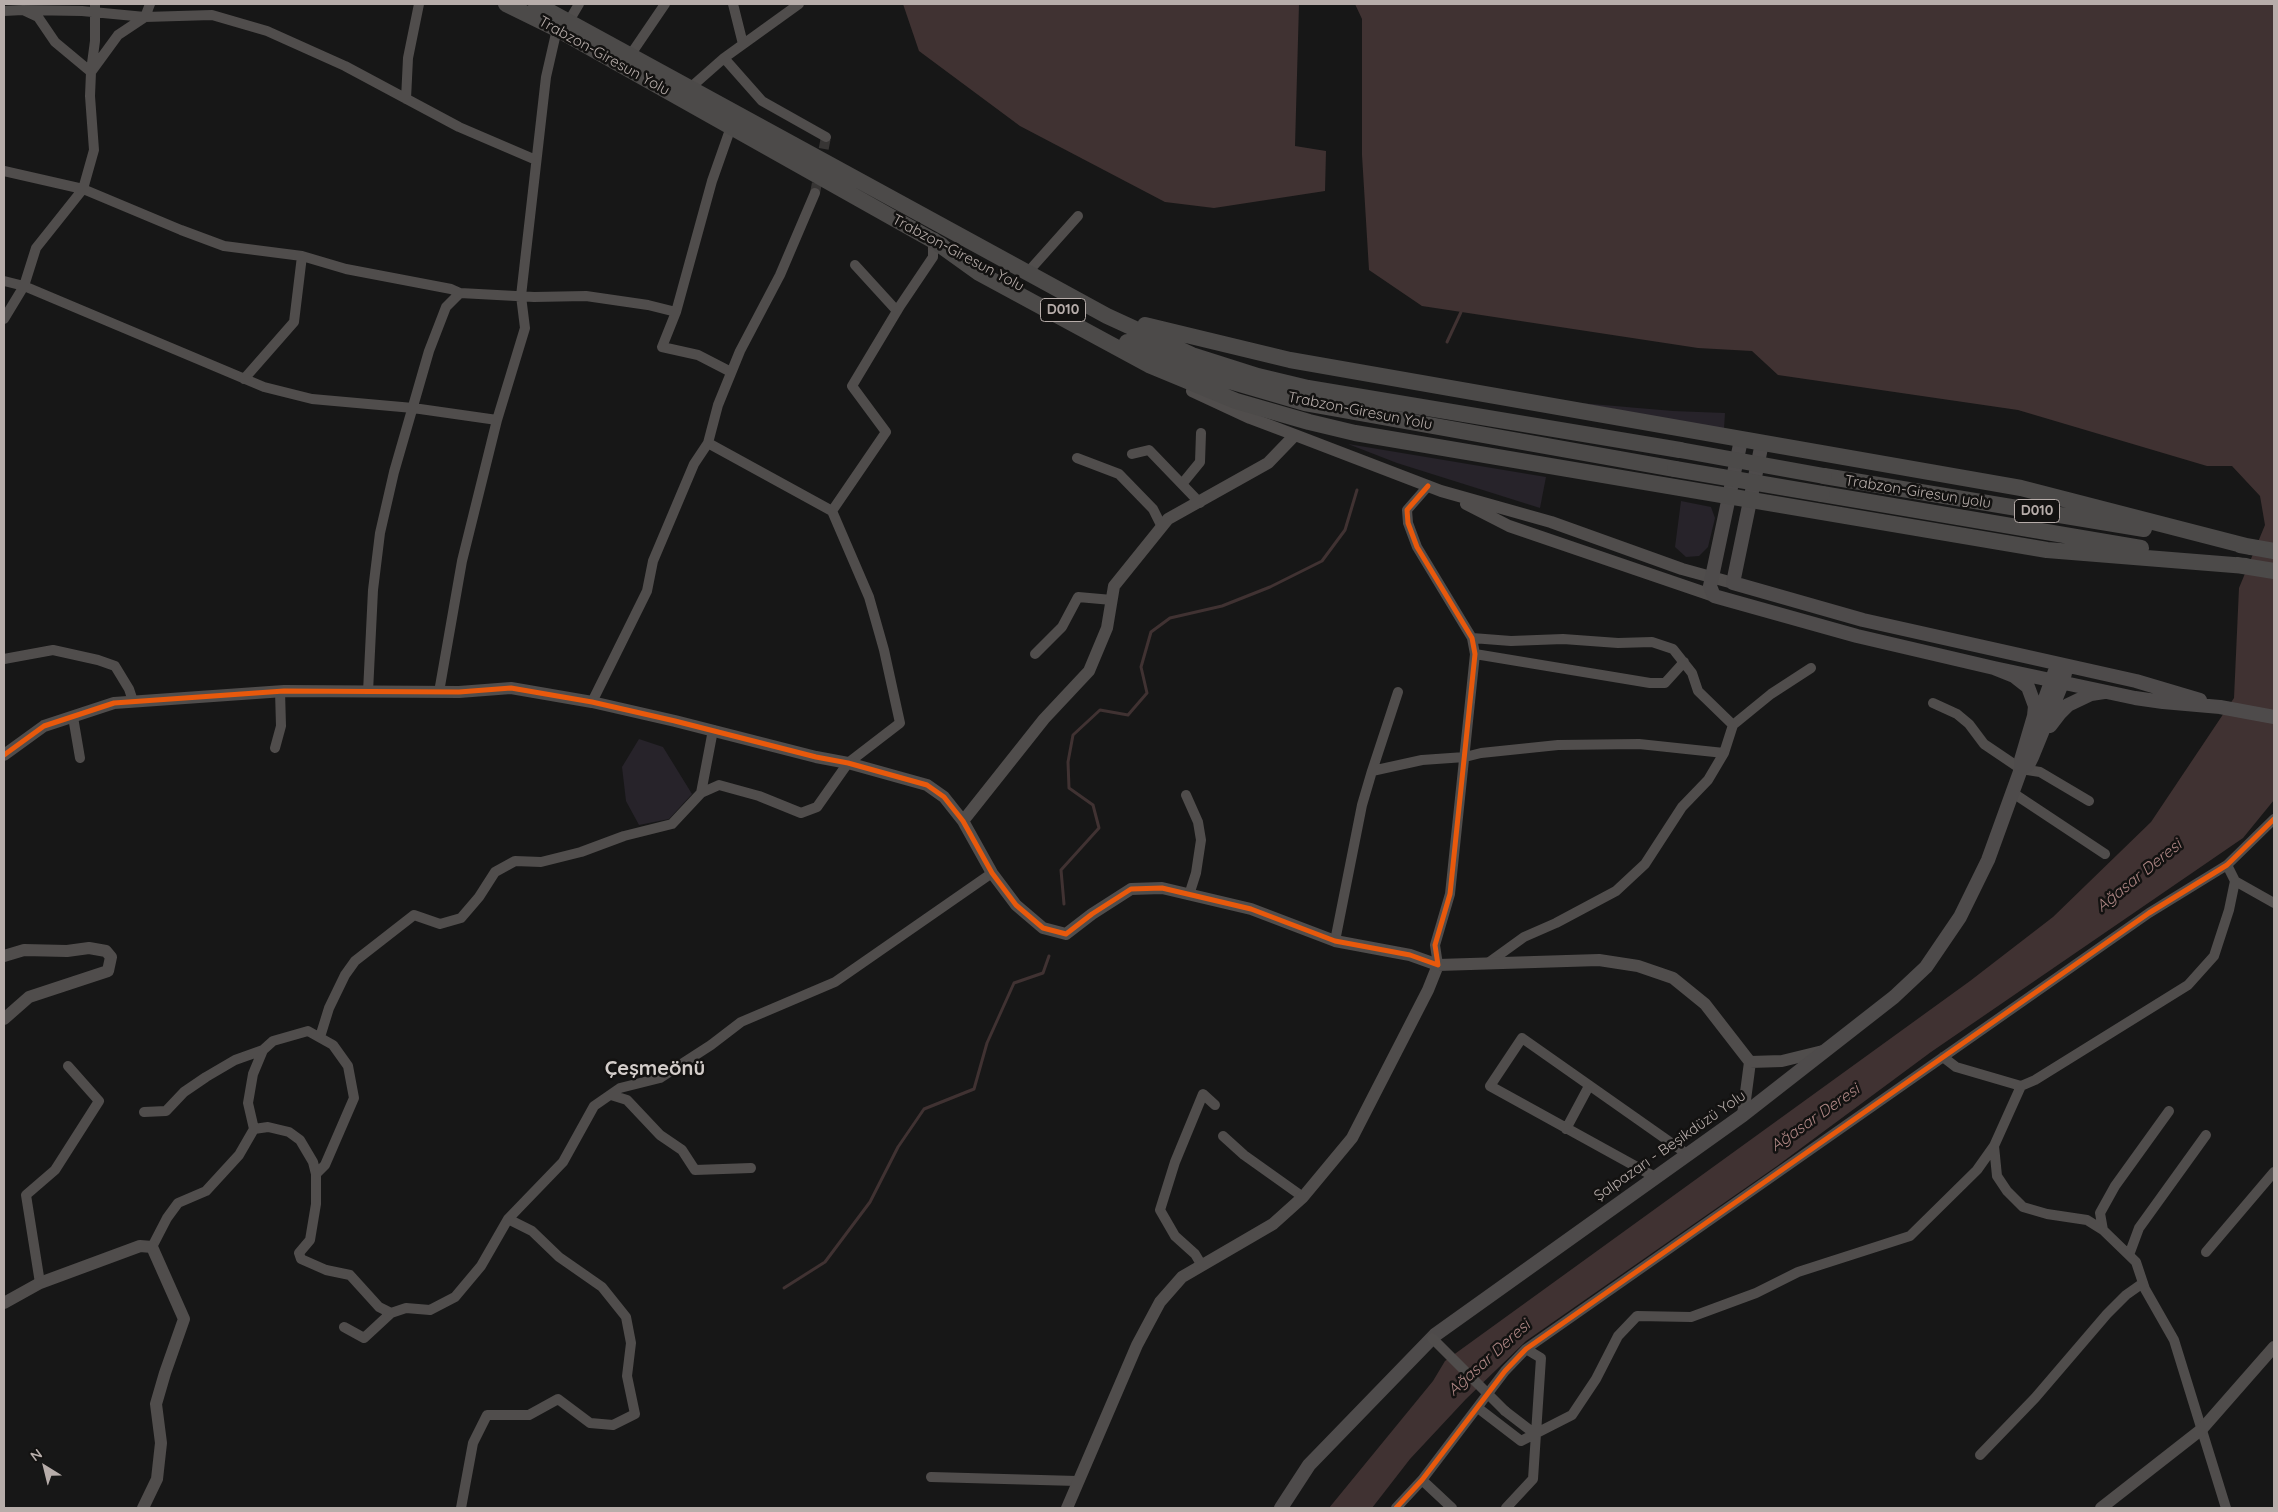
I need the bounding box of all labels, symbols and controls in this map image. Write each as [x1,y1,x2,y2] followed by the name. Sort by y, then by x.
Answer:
[535,12,673,100] street label: Trabzon-Giresun Yolu
[889,211,1027,295] street label: Trabzon-Giresun Yolu
[1040,298,1086,322] road number: D010
[1286,388,1434,434] street label: Trabzon-Giresun Yolu
[1844,472,1992,512] street label: Trabzon-Giresun yolu
[2014,500,2060,522] road number: D010
[2092,836,2186,916] water label: Ağasar Deresi
[605,1057,705,1081] district label: Çeşmeönü
[1767,1080,1863,1156] water label: Ağasar Deresi
[1591,1087,1749,1205] street label: Şalpazarı - Beşikdüzü Yolu
[1444,1316,1534,1400] water label: Ağasar Deresi
[20,1442,70,1492] north arrow
[27,1445,46,1465] text: N

